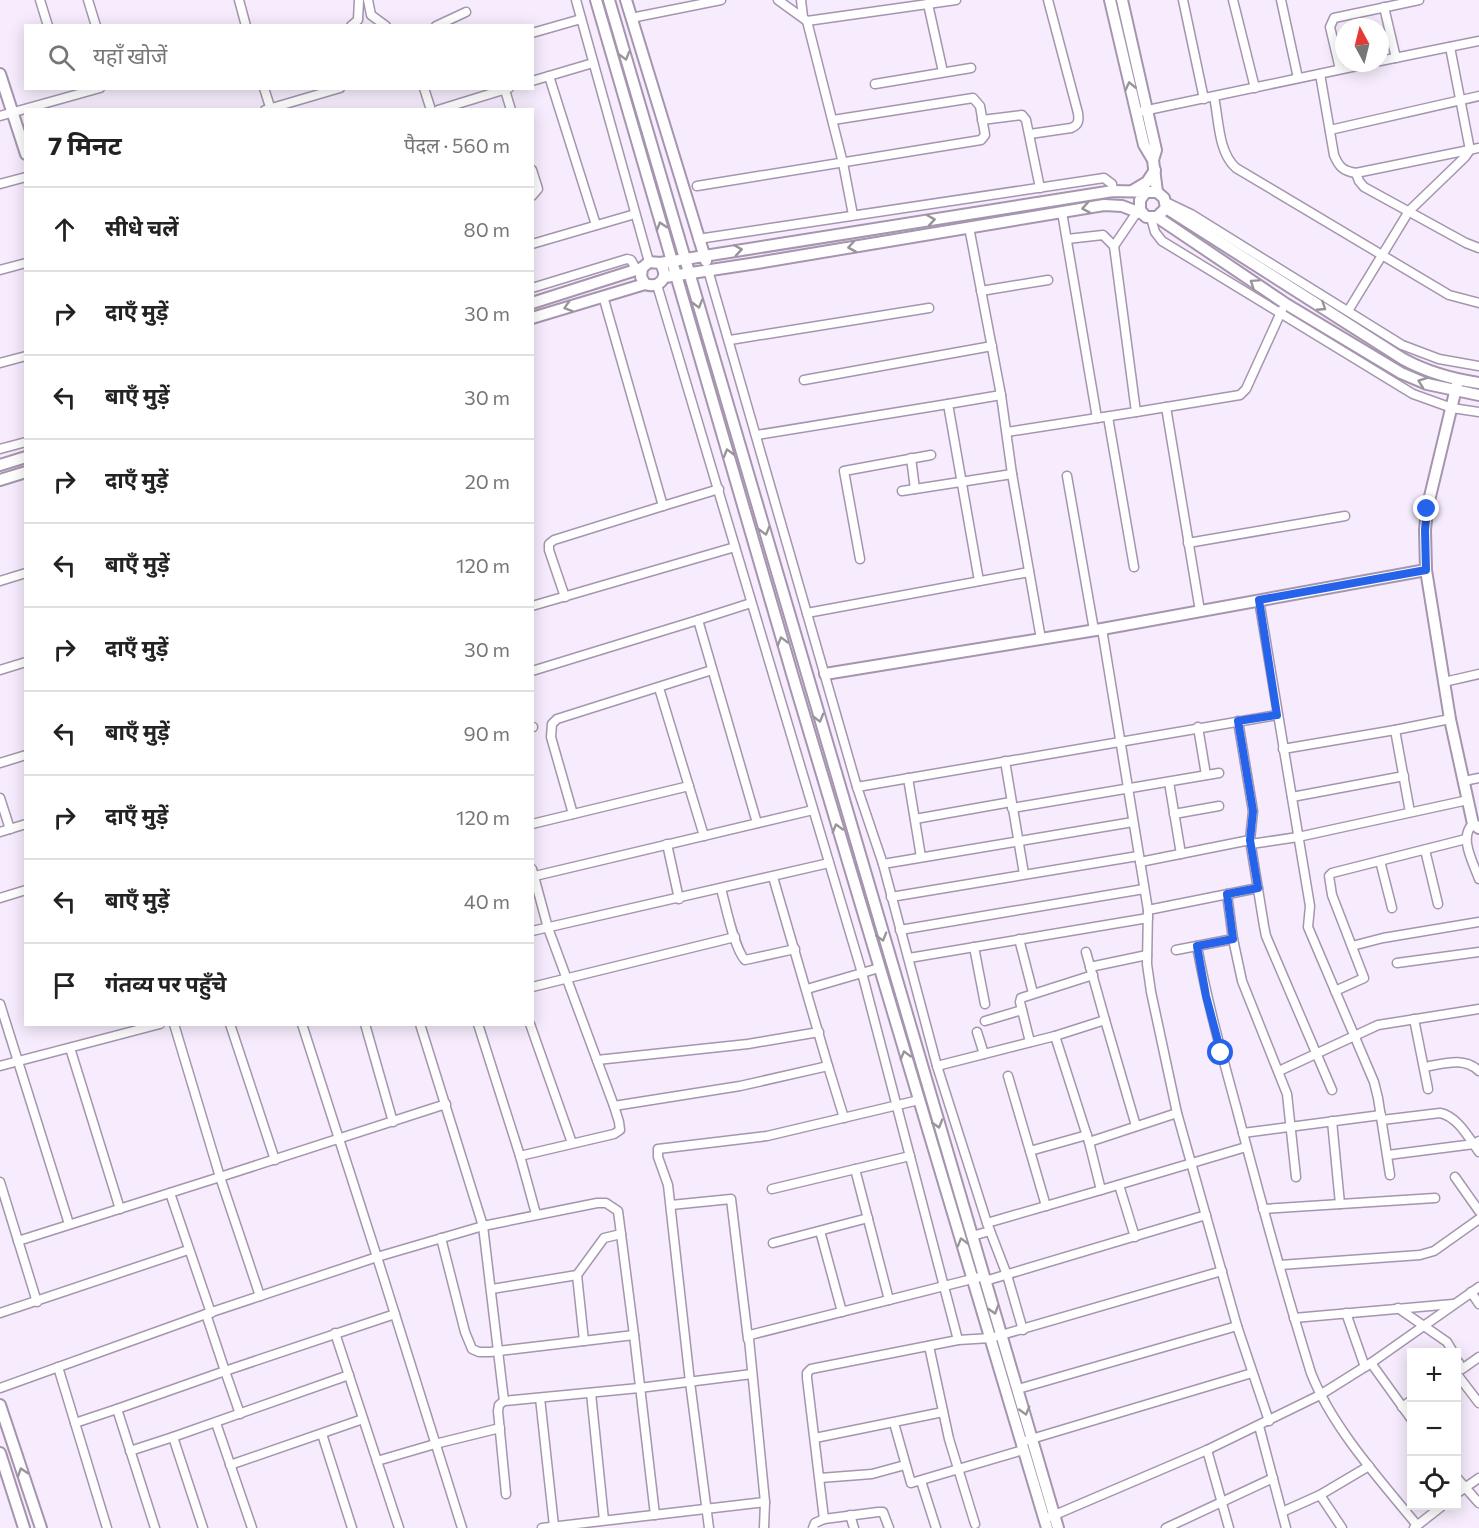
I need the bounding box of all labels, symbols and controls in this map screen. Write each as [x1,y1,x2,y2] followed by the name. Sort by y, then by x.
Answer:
[1335,18,1389,72] north arrow
[24,24,534,90] search box
[45,41,78,74] icon: search
[93,42,167,69] text: यहाँ खोजें
[618,50,630,61] one-way arrow
[1124,81,1137,91] one-way arrow
[48,129,122,160] text: 7 मिनट
[404,133,510,157] text: पैदल · 560 m
[1081,201,1091,214] one-way arrow
[48,213,81,246] icon: ahead
[105,214,179,241] text: सीधे चलें
[926,214,936,226] one-way arrow
[464,217,510,241] text: 80 m
[656,221,668,232] one-way arrow
[848,241,857,253] one-way arrow
[734,244,743,256] one-way arrow
[1250,279,1261,290] one-way arrow
[48,297,81,330] icon: right
[105,298,168,325] text: दाएँ मुड़ें
[691,298,703,309] one-way arrow
[563,300,574,312] one-way arrow
[1315,300,1326,311] one-way arrow
[464,301,510,325] text: 30 m
[1417,376,1428,389] one-way arrow
[48,381,81,414] icon: left
[105,382,170,409] text: बाएँ मुड़ें
[464,385,510,409] text: 30 m
[723,448,735,459] one-way arrow
[48,465,81,498] icon: right
[105,466,168,493] text: दाएँ मुड़ें
[465,469,510,493] text: 20 m
[1413,495,1439,521] route end
[758,525,770,536] one-way arrow
[48,549,81,582] icon: left
[105,550,170,577] text: बाएँ मुड़ें
[456,553,510,577] text: 120 m
[48,633,81,666] icon: right
[105,634,168,661] text: दाएँ मुड़ें
[777,636,790,646] one-way arrow
[464,637,510,661] text: 30 m
[812,713,825,723] one-way arrow
[48,717,81,750] icon: left
[105,718,170,745] text: बाएँ मुड़ें
[464,721,510,745] text: 90 m
[48,801,81,834] icon: right
[105,802,168,829] text: दाएँ मुड़ें
[456,805,510,829] text: 120 m
[832,823,844,834] one-way arrow
[48,885,81,918] icon: left
[105,886,170,913] text: बाएँ मुड़ें
[464,889,510,913] text: 40 m
[875,931,887,942] one-way arrow
[48,969,81,1002] icon: arrive
[105,970,227,997] text: गंतव्य पर पहुँचे
[1207,1039,1233,1065] route start
[900,1050,912,1061] one-way arrow
[931,1118,943,1128] one-way arrow
[957,1237,969,1248] one-way arrow
[987,1304,999,1315] one-way arrow
[1407,1348,1461,1510] map controls
[1407,1348,1461,1402] button: +
[1407,1402,1461,1456] button: −
[1018,1406,1030,1416] one-way arrow
[1407,1456,1461,1510] button: locate
[17,1468,30,1478] one-way arrow

